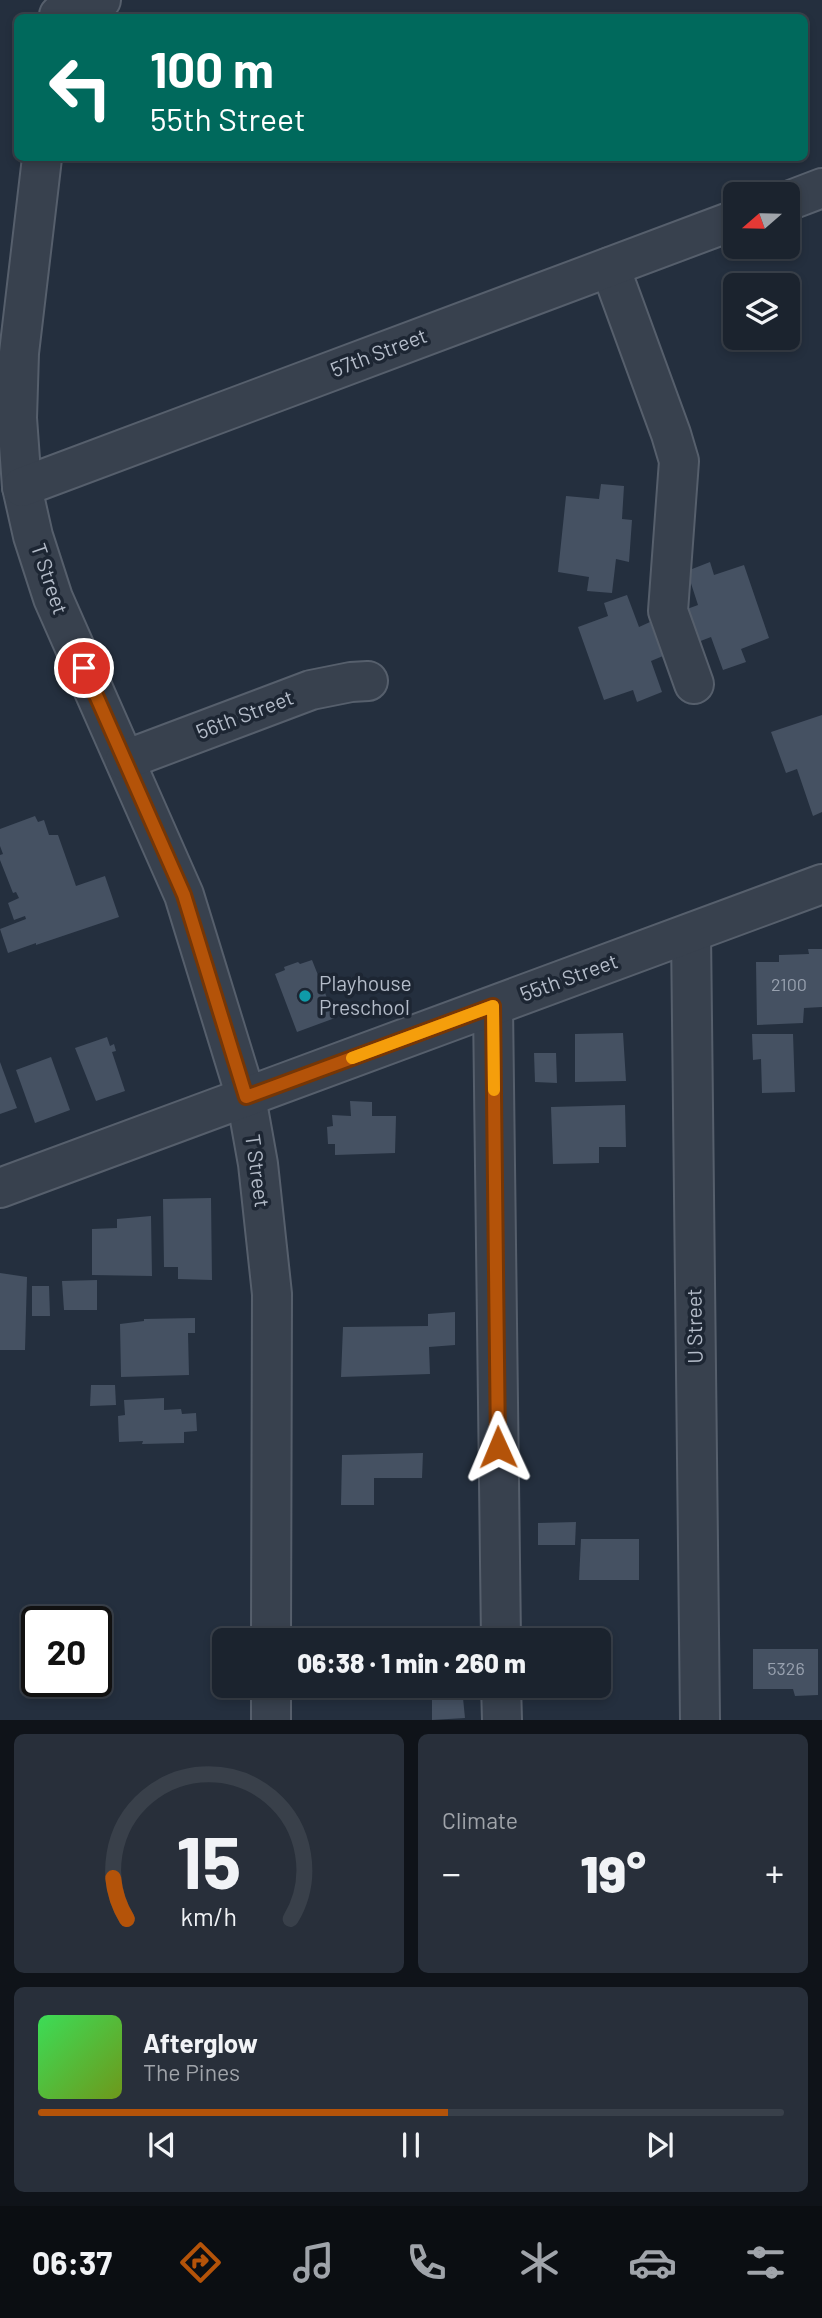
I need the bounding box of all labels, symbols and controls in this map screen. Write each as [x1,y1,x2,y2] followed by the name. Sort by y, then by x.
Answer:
[150,39,274,98] text: 100 m
[35,42,126,133] icon: left
[150,99,306,137] text: 55th Street
[723,182,800,259] north arrow
[723,182,800,350] map controls
[723,273,800,350] button: layers
[327,322,430,381] street label: 57th Street
[27,540,74,617] street label: T Street
[54,638,114,698] pin
[65,649,103,687] icon: arrive
[192,684,297,744] street label: 56th Street
[516,947,621,1006] street label: 55th Street
[319,970,412,1019] place label: Playhouse Preschool
[771,973,807,995] house number: 2100
[297,988,313,1004] marker: Playhouse Preschool
[241,1133,276,1209] street label: T Street
[680,1288,707,1364] street label: U Street
[461,1410,535,1484] position arrow
[21,1606,112,1697] speed limit sign: 20
[297,1647,526,1678] text: 06:38 · 1 min · 260 m
[767,1657,805,1679] house number: 5326
[442,1806,518,1834] text: Climate
[176,1817,242,1905] text: 15
[580,1841,646,1903] text: 19°
[442,1849,461,1895] text: −
[765,1849,784,1895] text: +
[181,1901,237,1931] text: km/h
[143,2027,258,2058] text: Afterglow
[143,2058,240,2086] text: The Pines
[143,2126,181,2164] icon: previous
[392,2126,430,2164] icon: pause
[641,2126,679,2164] icon: next
[176,2238,225,2287] icon: directions
[289,2238,338,2287] icon: music
[402,2238,451,2287] icon: phone
[515,2238,564,2287] icon: climate
[628,2238,677,2287] icon: car
[741,2238,790,2287] icon: filters
[32,2243,112,2281] text: 06:37

